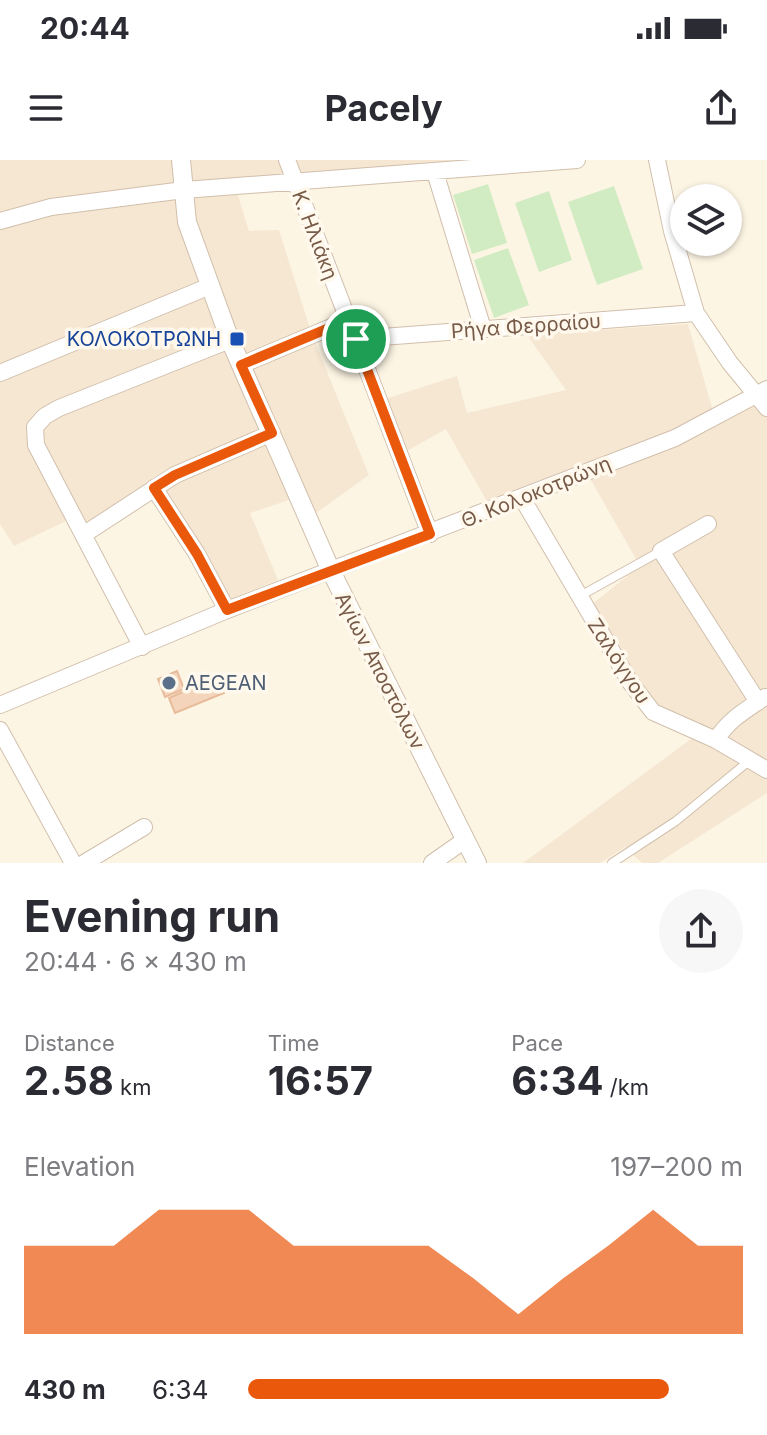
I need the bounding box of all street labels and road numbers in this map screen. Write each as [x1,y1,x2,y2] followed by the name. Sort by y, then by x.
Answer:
[287,187,343,283] street label: Κ. Ηλιάκη
[450,309,602,343] street label: Ρήγα Φερραίου
[458,451,614,533] street label: Θ. Κολοκοτρώνη
[330,588,430,754] street label: Αγίων Αποστόλων
[583,614,655,708] street label: Ζαλόγγου

